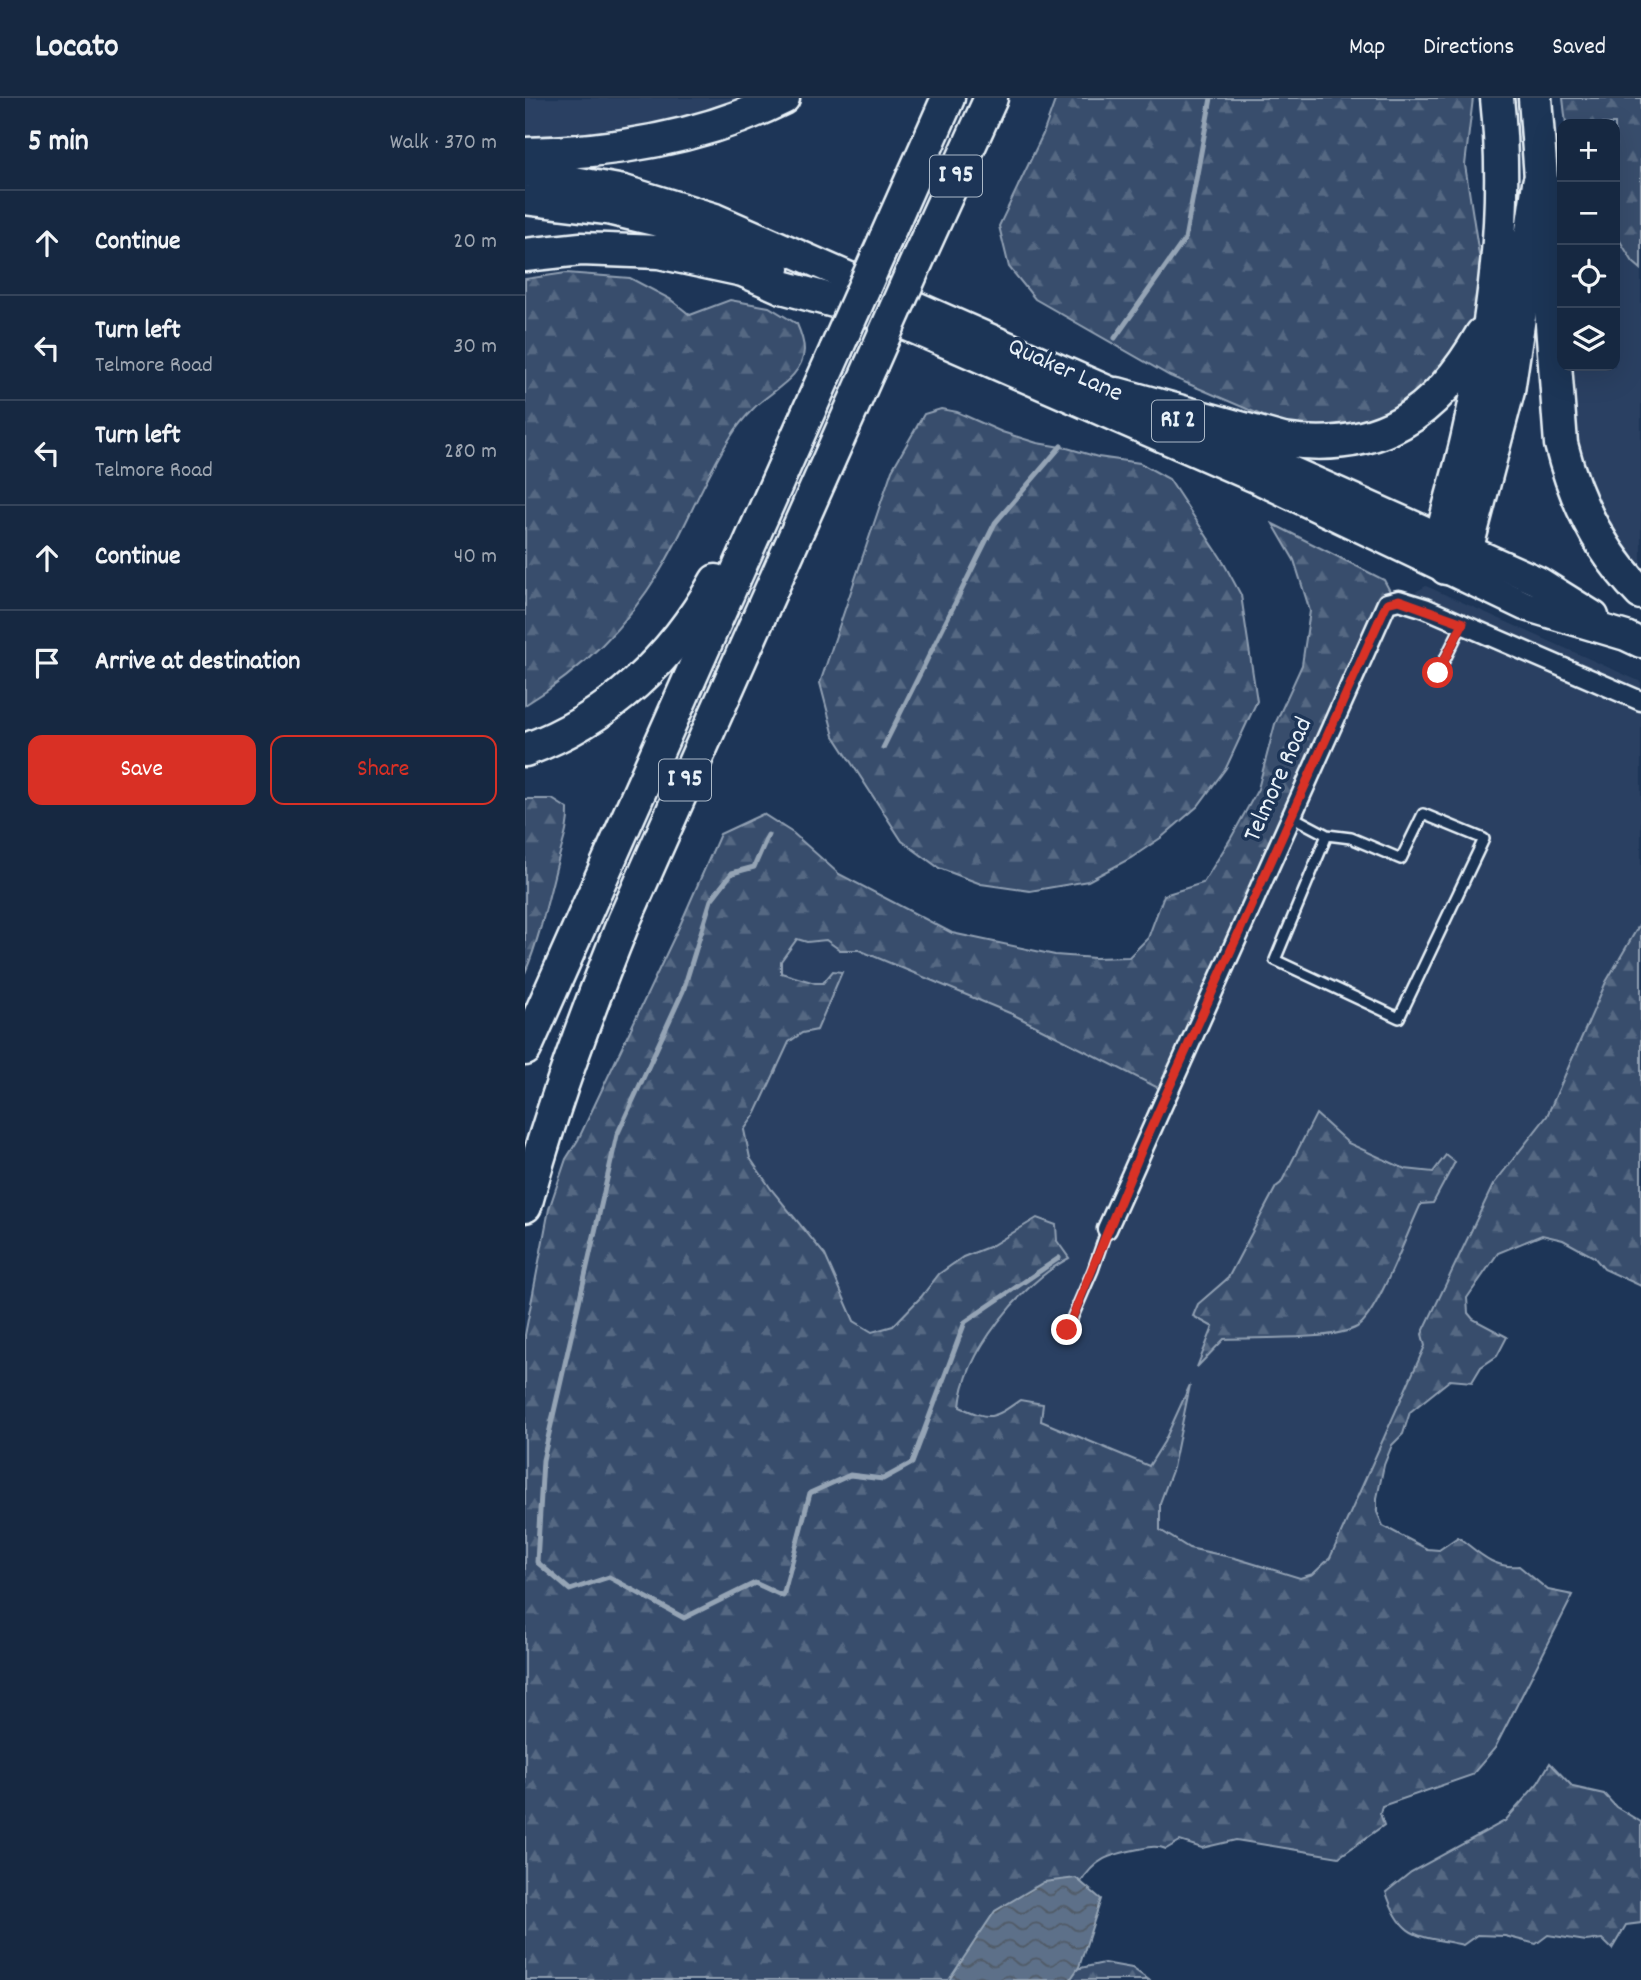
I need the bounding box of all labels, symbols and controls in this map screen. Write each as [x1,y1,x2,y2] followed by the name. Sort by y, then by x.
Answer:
[35,25,119,72] text: Locato
[1349,31,1385,65] text: Map
[1423,31,1514,65] text: Directions
[1552,31,1606,65] text: Saved
[1557,119,1620,371] map controls
[1557,119,1620,182] button: +
[28,122,89,165] text: 5 min
[390,127,497,160] text: Walk · 370 m
[930,155,982,196] road number: I 95
[1557,182,1620,245] button: −
[28,224,66,262] icon: ahead
[95,224,180,261] text: Continue
[453,226,497,259] text: 20 m
[1557,245,1620,308] button: locate
[1557,308,1620,371] button: layers
[95,313,181,350] text: Turn left
[28,329,66,367] icon: left
[1001,329,1129,413] street label: Quaker Lane
[453,331,497,364] text: 30 m
[95,350,213,383] text: Telmore Road
[1152,400,1204,442] road number: RI 2
[95,418,181,455] text: Turn left
[28,434,66,472] icon: left
[444,436,497,469] text: 280 m
[95,455,213,488] text: Telmore Road
[28,539,66,577] icon: ahead
[95,539,180,576] text: Continue
[454,541,497,574] text: 40 m
[28,644,66,682] icon: arrive
[95,644,300,681] text: Arrive at destination
[1422,657,1453,688] route start
[1235,712,1323,848] street label: Telmore Road
[28,735,256,805] button: Save
[270,735,497,805] button: Share
[659,760,711,800] road number: I 95
[1051,1314,1082,1345] route end

